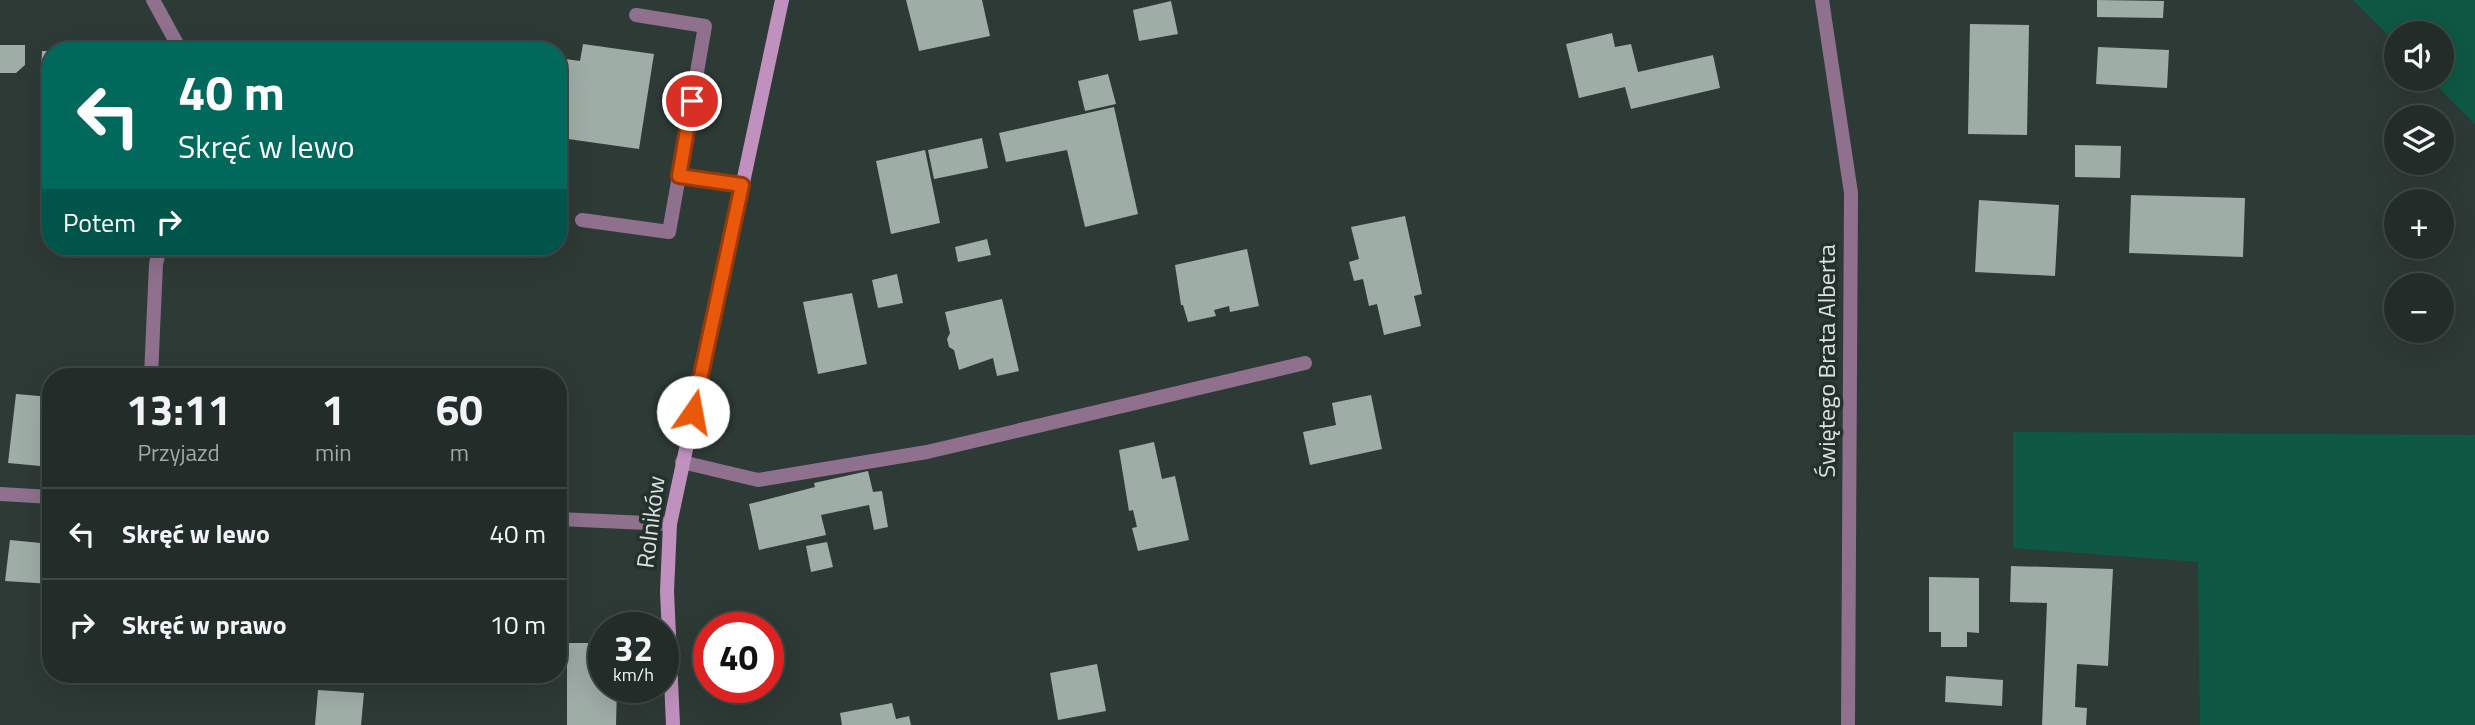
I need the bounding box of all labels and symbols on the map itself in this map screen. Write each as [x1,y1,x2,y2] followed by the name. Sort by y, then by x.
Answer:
[662,71,722,131] pin
[1808,244,1844,478] street label: Świętego Brata Alberta
[656,375,730,449] position arrow
[626,474,674,570] street label: Rolników
[693,612,784,703] speed limit sign: 40

